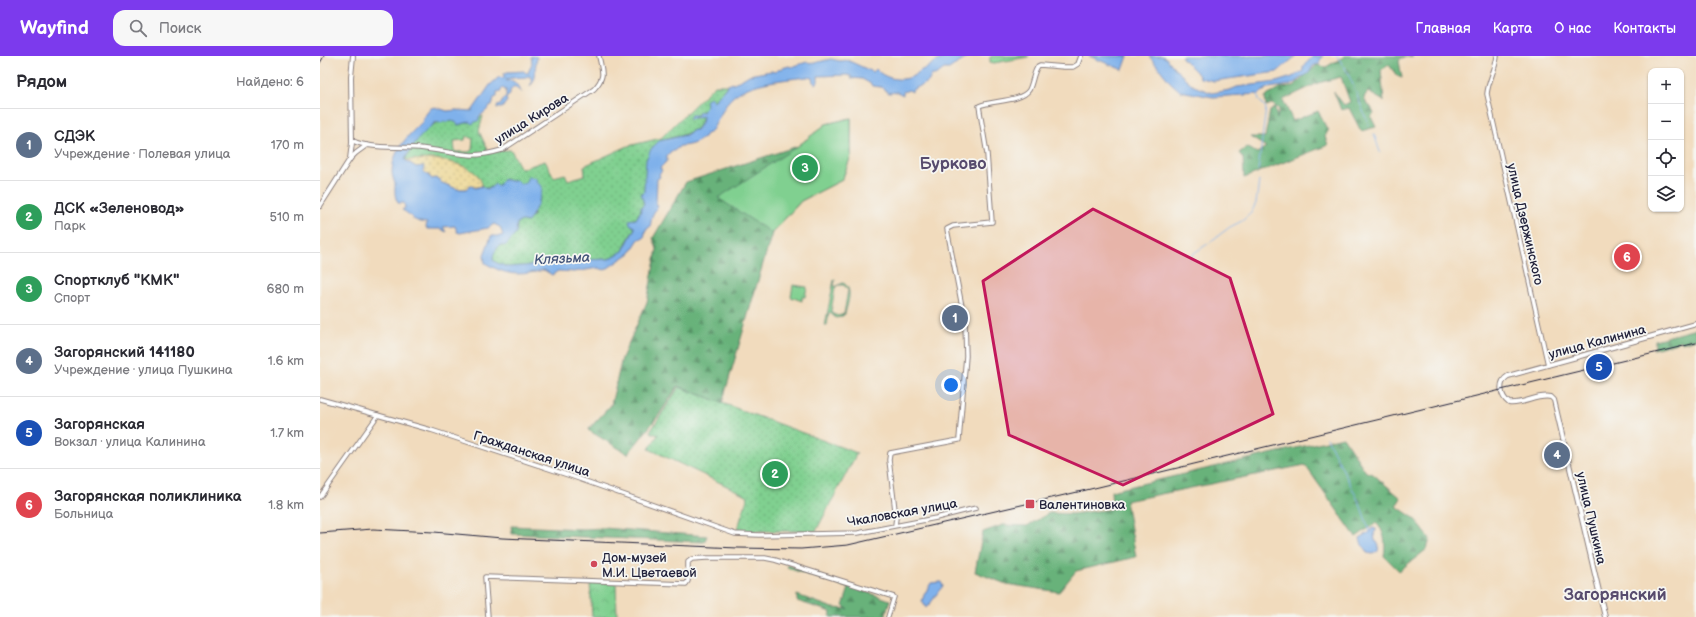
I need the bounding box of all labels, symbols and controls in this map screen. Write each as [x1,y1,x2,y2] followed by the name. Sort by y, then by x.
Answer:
[113,10,393,46] search box
[20,17,89,40] text: Wayfind
[127,17,149,39] icon: search
[159,19,202,38] text: Поиск
[1416,20,1471,37] text: Главная
[1493,20,1532,37] text: Карта
[1554,20,1591,37] text: О нас
[1613,20,1676,37] text: Контакты
[1648,68,1684,212] map controls
[1648,68,1684,104] button: +
[16,72,67,92] text: Рядом
[236,74,304,90] text: Найдено: 6
[492,90,572,148] street label: улица Кирова
[1648,104,1684,140] button: −
[54,127,95,146] text: СДЭК
[26,137,32,153] text: 1
[271,137,304,153] text: 170 m
[1648,140,1684,176] button: locate
[54,146,231,162] text: Учреждение · Полевая улица
[792,153,818,183] pin: 3
[919,154,987,174] district label: Бурково
[1503,162,1547,287] street label: улица Дзержинского
[1648,176,1684,212] button: layers
[54,199,185,218] text: ДСК «Зеленовод»
[25,209,33,225] text: 2
[270,209,304,225] text: 510 m
[54,218,86,234] text: Парк
[1614,242,1640,272] pin: 6
[534,249,590,268] water label: Клязьма
[54,271,180,290] text: Спортклуб "КМК"
[25,281,33,297] text: 3
[267,281,304,297] text: 680 m
[54,290,90,306] text: Спорт
[942,303,968,333] pin: 1
[1547,321,1648,363] street label: улица Калинина
[54,343,195,362] text: Загорянский 141180
[1586,352,1612,382] pin: 5
[25,353,33,369] text: 4
[268,353,304,369] text: 1.6 km
[54,362,233,378] text: Учреждение · улица Пушкина
[941,375,961,395] your location
[54,415,145,434] text: Загорянская
[25,425,33,441] text: 5
[270,425,304,441] text: 1.7 km
[471,428,592,480] street label: Гражданская улица
[54,434,206,450] text: Вокзал · улица Калинина
[1544,440,1570,470] pin: 4
[762,459,788,489] pin: 2
[1573,470,1610,566] street label: улица Пушкина
[54,487,242,506] text: Загорянская поликлиника
[846,495,959,531] street label: Чкаловская улица
[25,497,33,513] text: 6
[268,497,304,513] text: 1.8 km
[1039,497,1126,513] place label: Валентиновка
[1024,498,1036,510] marker: Валентиновка
[54,506,113,522] text: Больница
[602,550,697,581] place label: Дом-музей М.И. Цветаевой
[589,559,599,569] marker: Дом-музей М.И. Цветаевой
[1564,585,1666,605] district label: Загорянский

